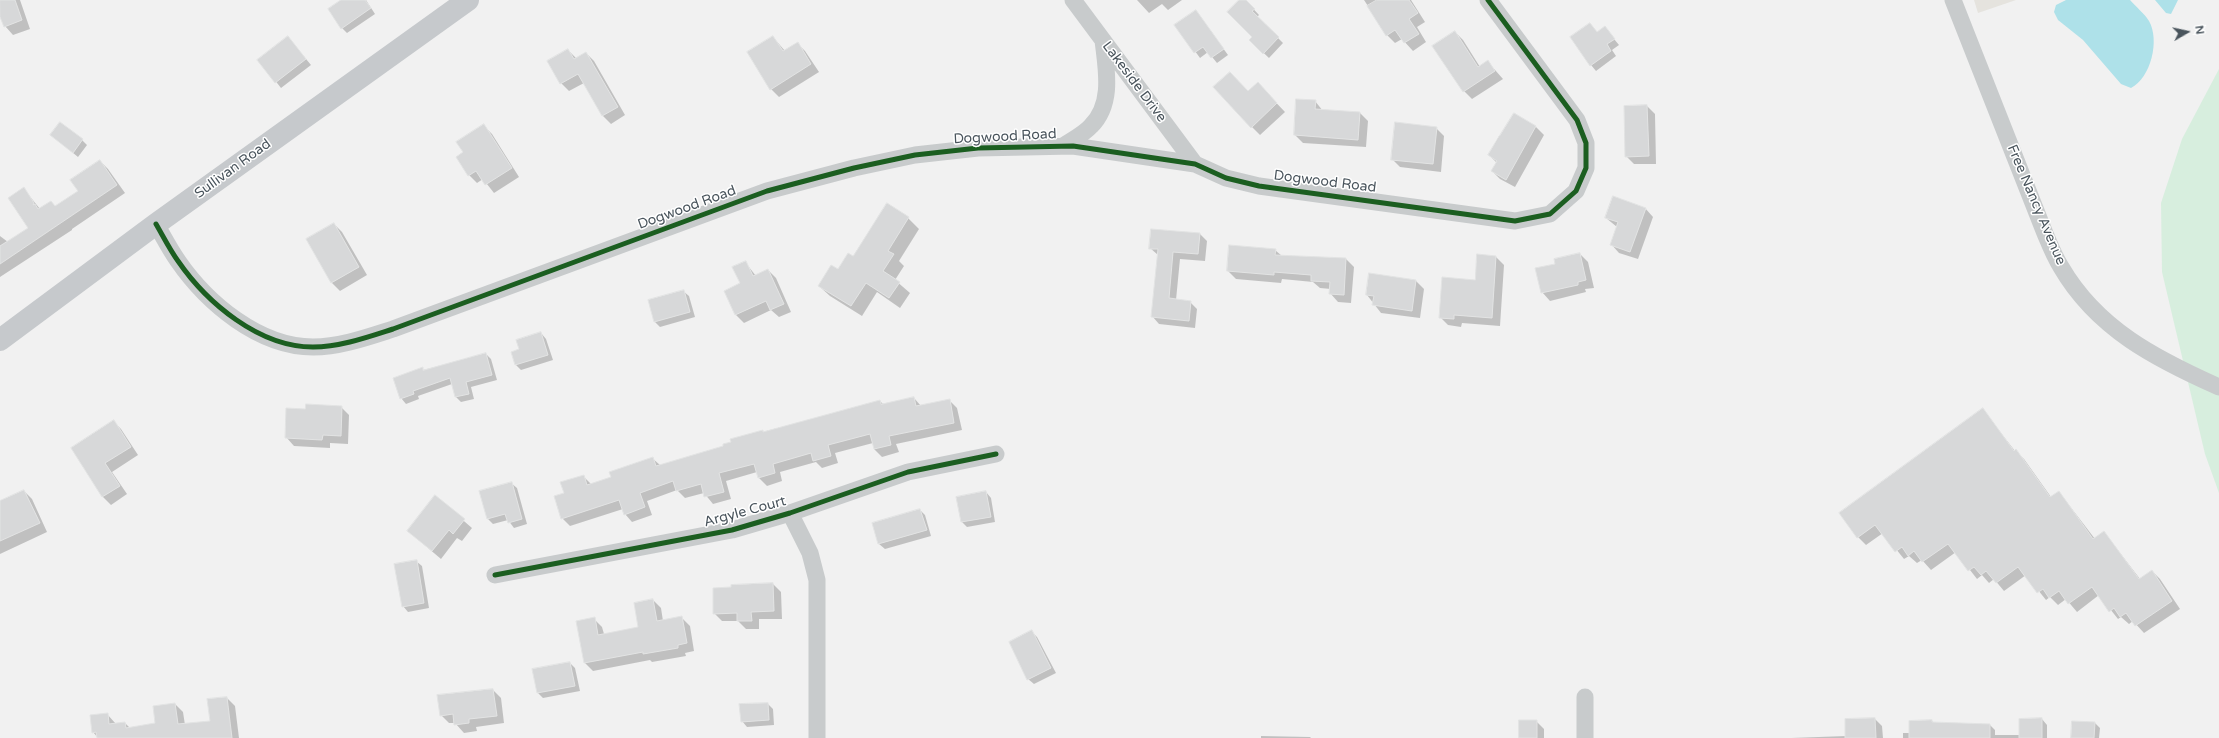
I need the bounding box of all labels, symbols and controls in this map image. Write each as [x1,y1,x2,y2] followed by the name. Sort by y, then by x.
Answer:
[2167,12,2207,52] north arrow
[2192,25,2206,35] text: N
[1098,38,1170,126] street label: Lakeside Drive
[953,126,1057,148] street label: Dogwood Road
[192,136,274,202] street label: Sullivan Road
[2003,142,2069,268] street label: Free Nancy Avenue
[1273,167,1377,197] street label: Dogwood Road
[636,182,738,234] street label: Dogwood Road
[702,493,788,531] street label: Argyle Court

